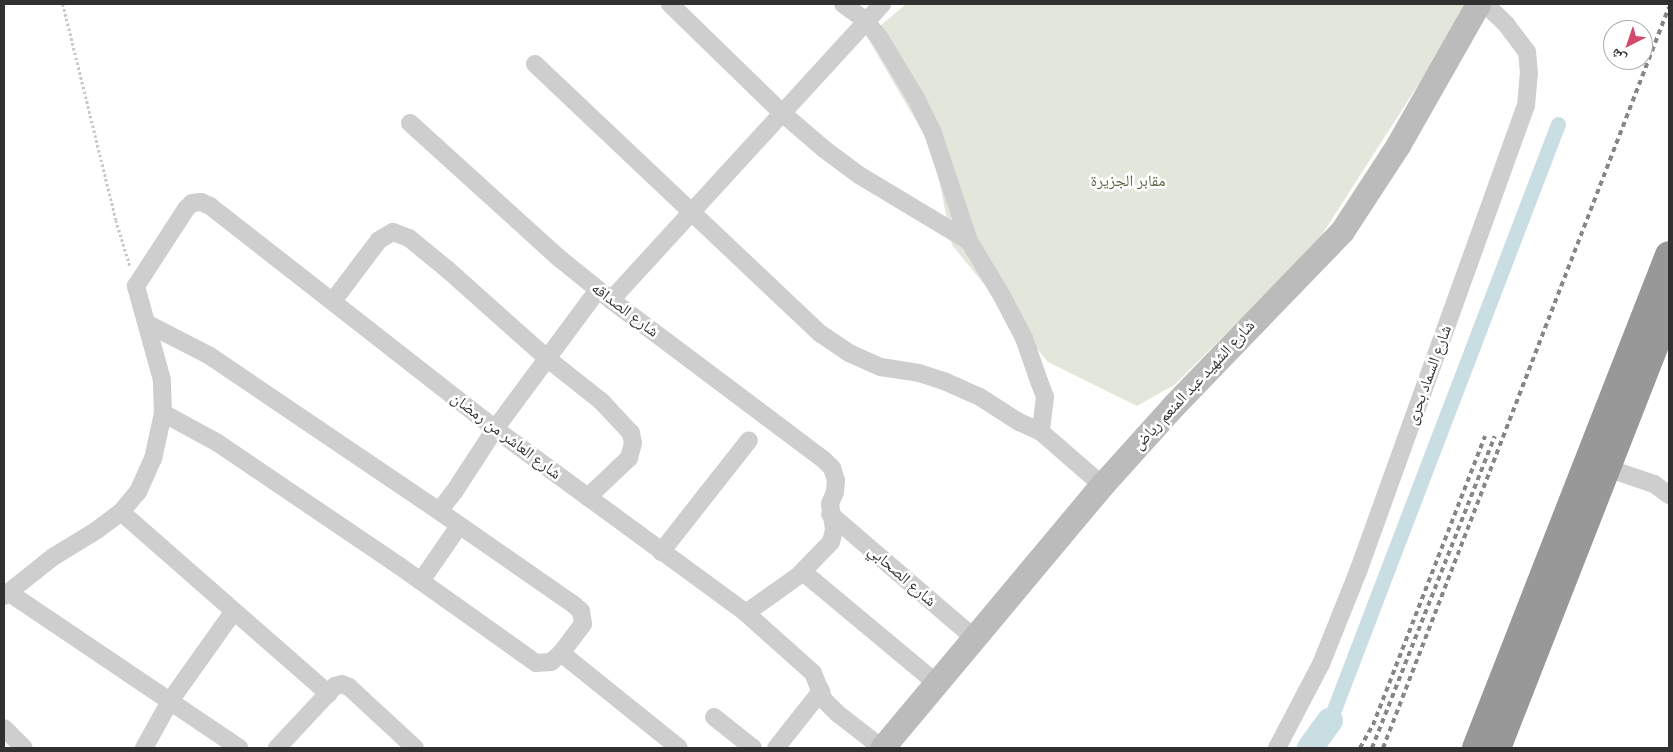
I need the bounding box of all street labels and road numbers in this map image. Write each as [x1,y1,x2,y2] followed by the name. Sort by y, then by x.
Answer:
[588,278,662,342] street label: شارع الصداقه
[1129,316,1259,454] street label: شارع الشهيد عبد المنعم رياض
[1402,323,1456,427] street label: شارع السماد بحرى
[447,388,565,484] street label: شارع العاشر من رمضان
[864,541,940,611] street label: شارع الصحابي

